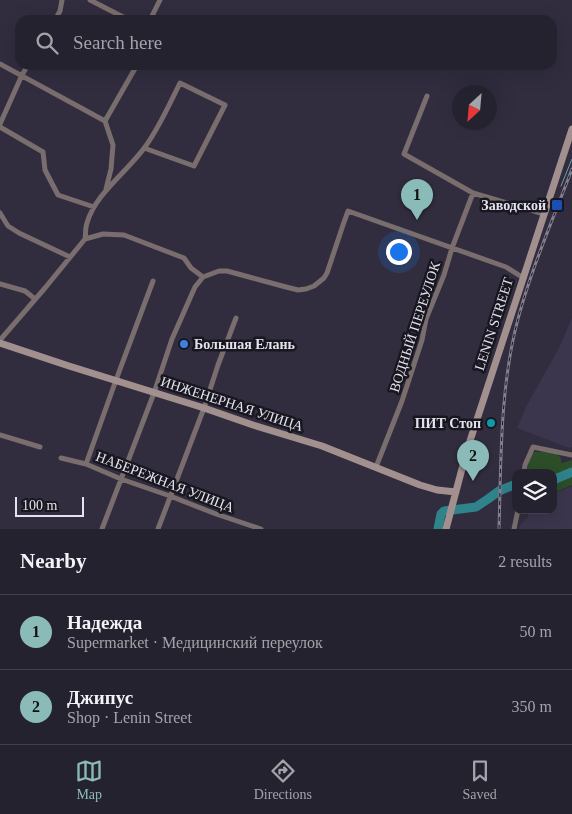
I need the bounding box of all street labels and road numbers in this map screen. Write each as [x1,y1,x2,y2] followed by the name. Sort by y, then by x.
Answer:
[386,259,443,394] street label: ВОДНЫЙ ПЕРЕУЛОК
[472,275,516,372] street label: LENIN STREET
[159,374,306,434] street label: ИНЖЕНЕРНАЯ УЛИЦА
[94,449,237,516] street label: НАБЕРЕЖНАЯ УЛИЦА

